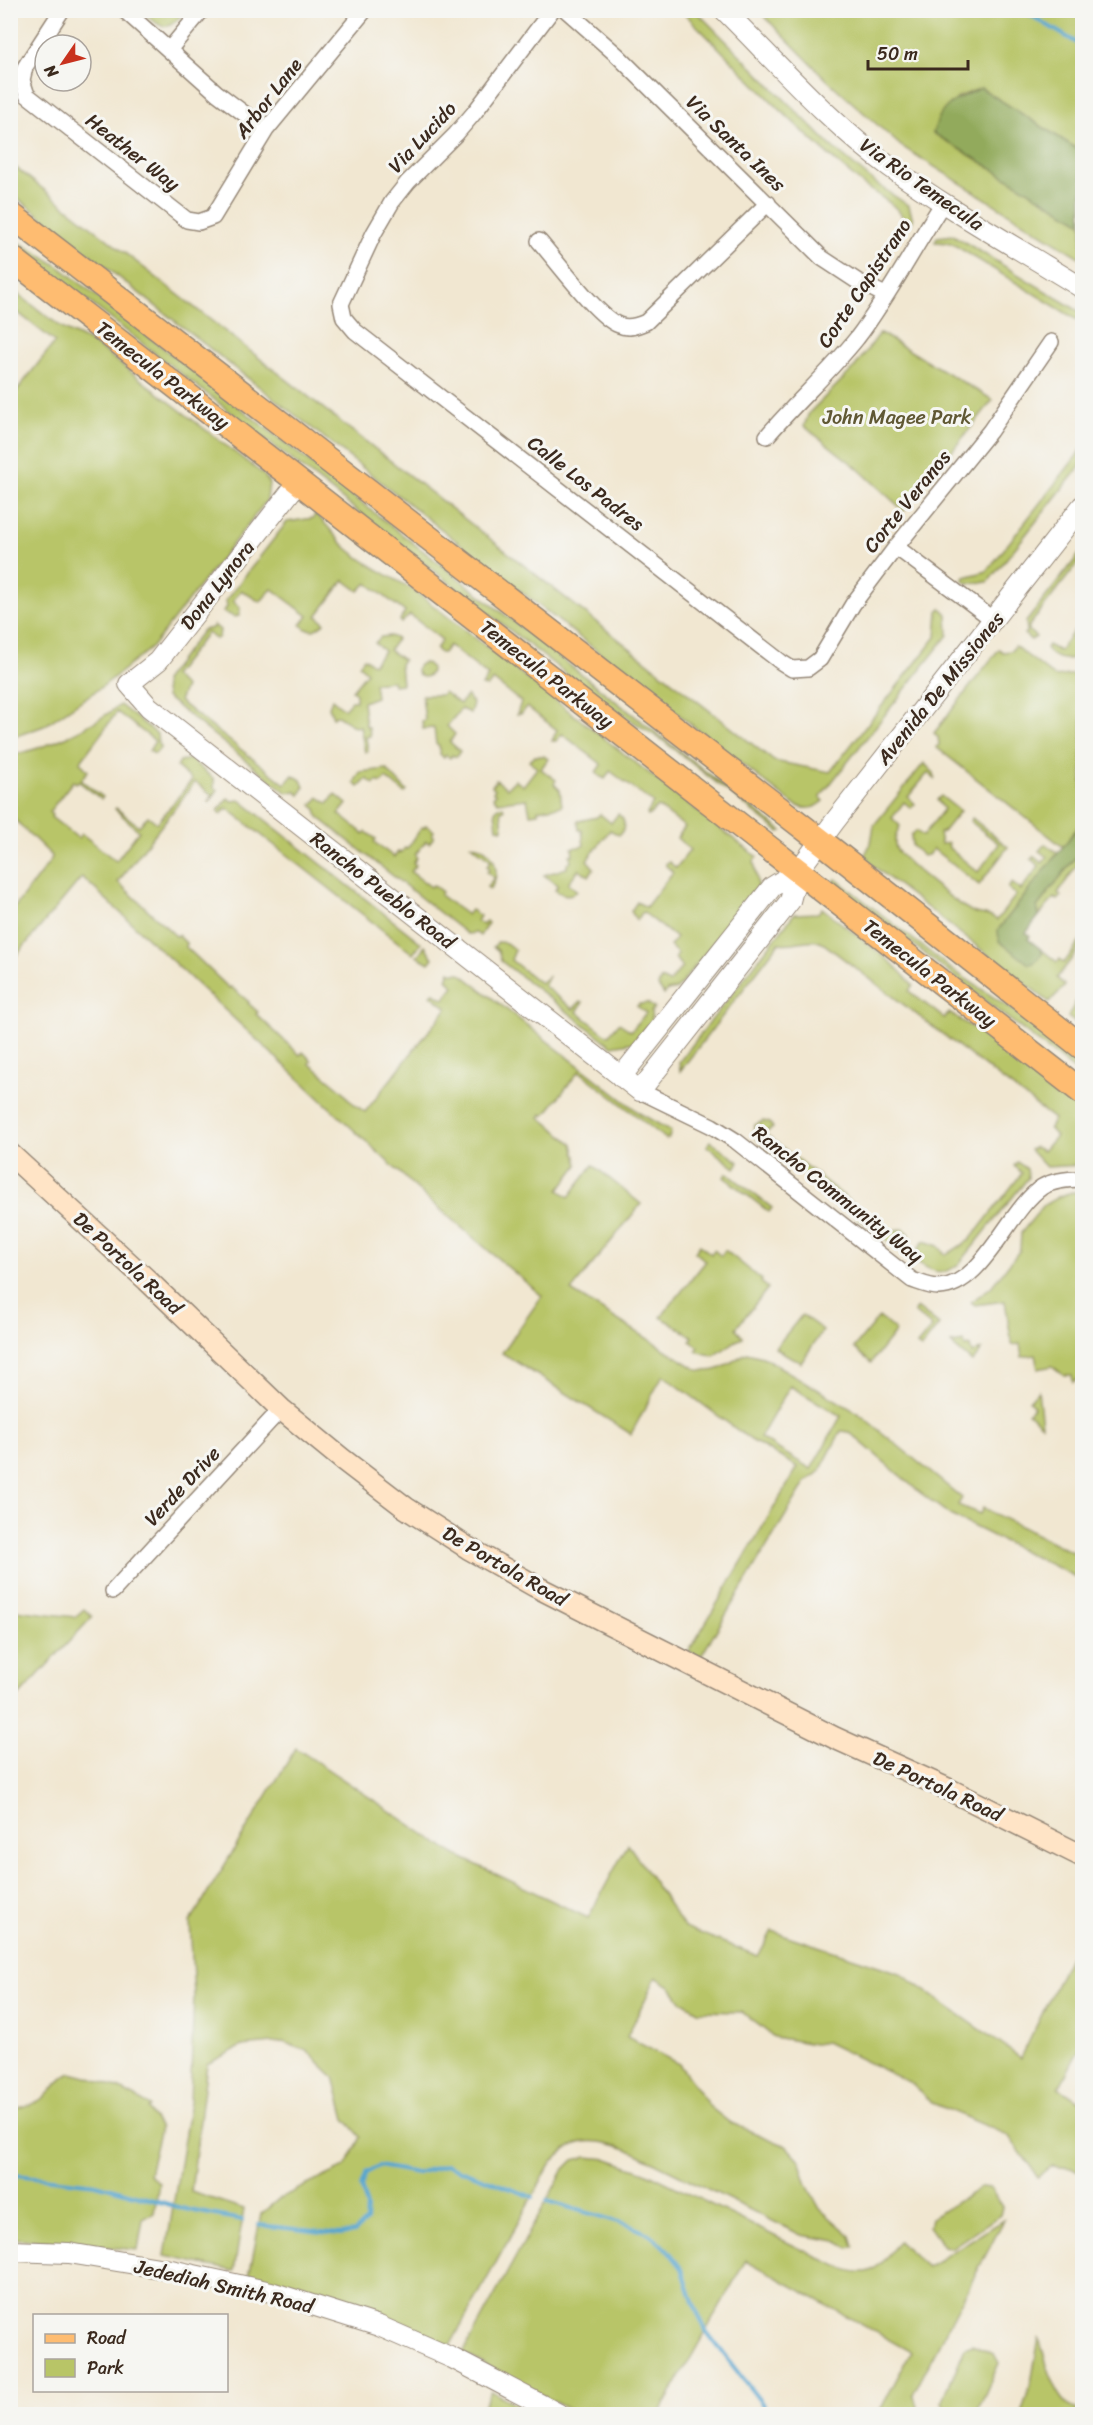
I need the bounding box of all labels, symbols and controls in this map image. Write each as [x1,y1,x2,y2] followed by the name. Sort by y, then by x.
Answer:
[33,33,93,93] north arrow
[868,33,968,71] scale bar
[877,38,918,70] text: 50 m
[225,50,312,147] street label: Arbor Lane
[36,58,67,85] text: N
[677,86,795,201] street label: Via Santa Ines
[379,93,465,182] street label: Via Lucido
[78,104,188,201] street label: Heather Way
[852,128,992,241] street label: Via Rio Temecula
[808,211,921,355] street label: Corte Capistrano
[88,312,238,439] street label: Temecula Parkway
[822,400,972,435] park label: John Magee Park
[519,426,653,541] street label: Calle Los Padres
[854,441,961,561] street label: Corte Veranos
[171,532,264,638] street label: Dona Lynora
[867,603,1014,774] street label: Avenida De Missiones
[472,611,622,738] street label: Temecula Parkway
[302,822,464,959] street label: Rancho Pueblo Road
[855,910,1005,1037] street label: Temecula Parkway
[745,1116,931,1273] street label: Rancho Community Way
[65,1203,192,1325] street label: De Portola Road
[135,1438,229,1535] street label: Verde Drive
[435,1516,575,1617] street label: De Portola Road
[867,1741,1010,1833] street label: De Portola Road
[130,2249,318,2324] street label: Jedediah Smith Road
[33,2314,228,2392] legend
[87,2322,127,2354] text: Road
[87,2352,124,2384] text: Park

